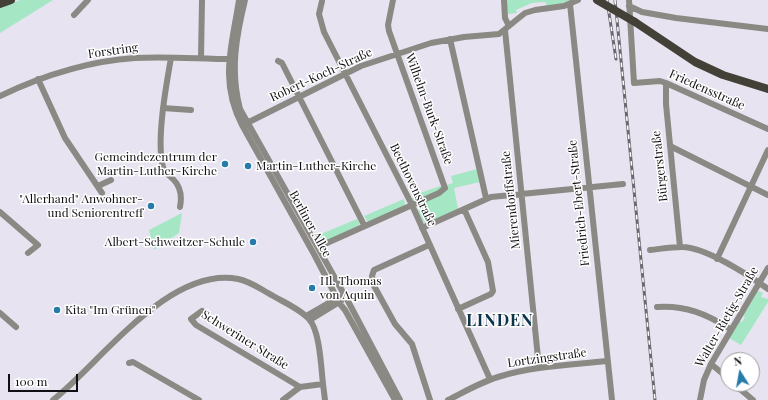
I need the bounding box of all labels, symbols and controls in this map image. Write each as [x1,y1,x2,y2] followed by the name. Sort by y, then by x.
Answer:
[87,40,139,62] street label: Forstring
[268,45,374,105] street label: Robert-Koch-Straße
[402,51,456,167] street label: Wilhelm-Burk-Straße
[667,67,747,113] street label: Friedensstraße
[649,130,671,202] street label: Bürgerstraße
[565,139,593,267] street label: Friedrich-Ebert-Straße
[387,141,439,229] street label: Beethovenstraße
[95,150,217,178] place label: Gemeindezentrum der Martin-Luther-Kirche
[499,150,523,250] street label: Mierendorffstraße
[220,159,230,169] marker: Gemeindezentrum der Martin-Luther-Kirche
[256,159,376,173] place label: Martin-Luther-Kirche
[243,161,253,171] marker: Martin-Luther-Kirche
[286,188,334,260] street label: Berliner Allee
[19,192,143,220] place label: "Allerhand" Anwohner- und Seniorentreff
[146,201,156,211] marker: "Allerhand" Anwohner- und Seniorentreff
[105,235,245,249] place label: Albert-Schweitzer-Schule
[248,237,258,247] marker: Albert-Schweitzer-Schule
[692,264,762,370] street label: Walter-Rietig-Straße
[320,274,382,302] place label: Hl. Thomas von Aquin
[307,283,317,293] marker: Hl. Thomas von Aquin
[65,303,155,317] place label: Kita "Im Grünen"
[52,305,62,315] marker: Kita "Im Grünen"
[199,307,291,373] street label: Schweriner Straße
[466,311,534,331] district label: LINDEN
[506,345,588,371] street label: Lortzingstraße
[720,352,760,392] north arrow
[732,353,743,369] text: N
[10,366,80,392] scale bar
[15,373,47,389] text: 100 m

